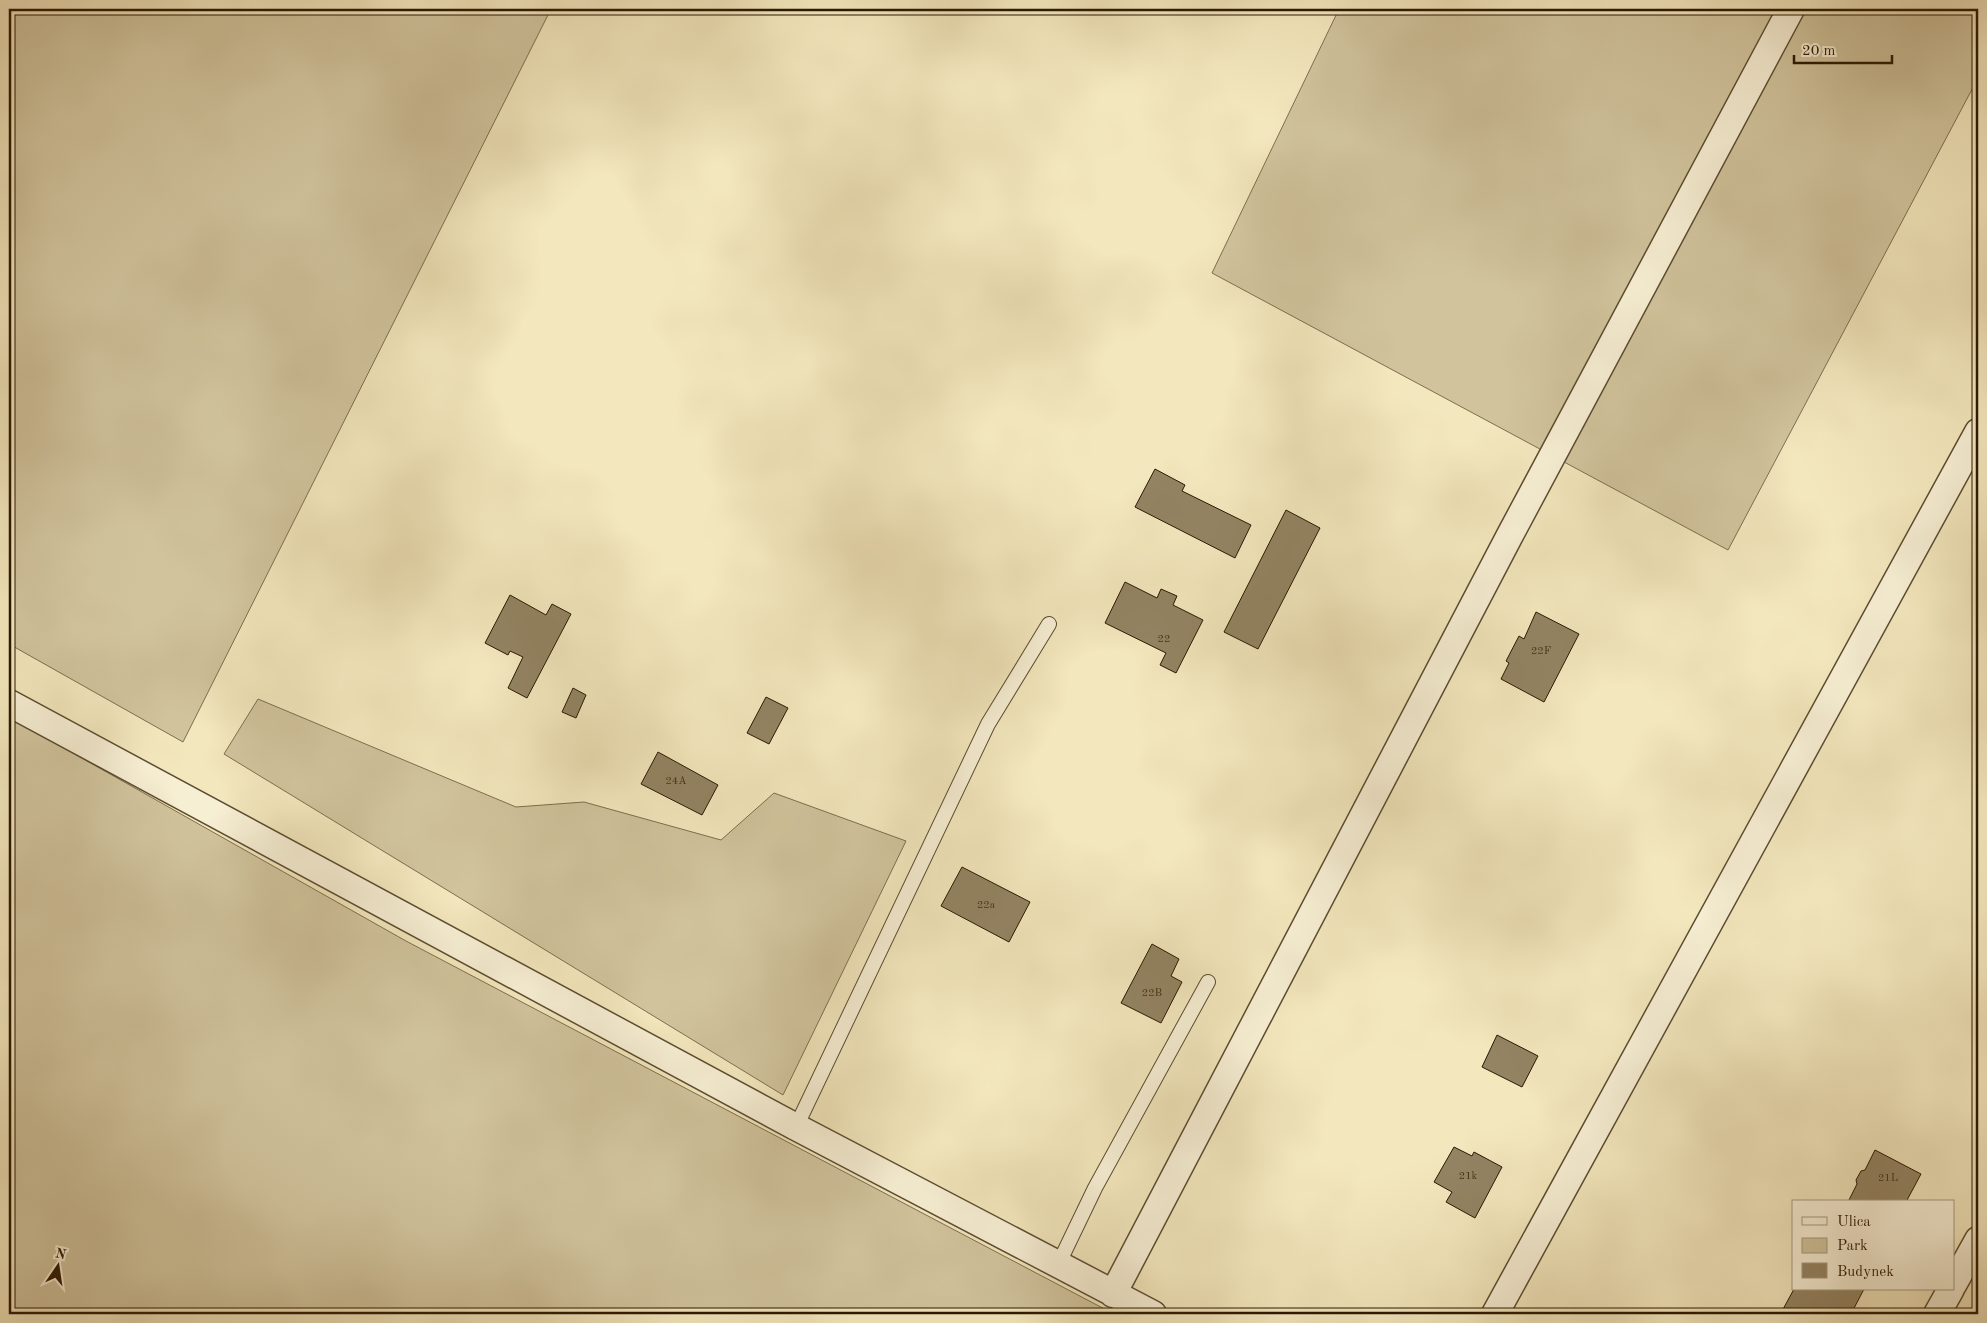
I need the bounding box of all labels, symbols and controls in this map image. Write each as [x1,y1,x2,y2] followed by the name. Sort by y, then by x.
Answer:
[1794,32,1892,64] scale bar
[1802,44,1836,59] text: 20 m
[1158,634,1170,645] house number: 22
[1531,646,1551,657] house number: 22F
[665,776,687,787] house number: 24A
[977,900,996,911] house number: 22a
[1142,988,1162,999] house number: 22B
[1459,1171,1478,1182] house number: 21k
[1878,1173,1898,1184] house number: 21L
[1792,1200,1954,1290] legend
[1837,1215,1871,1230] text: Ulica
[1837,1239,1868,1254] text: Park
[32,1240,82,1290] north arrow
[54,1246,68,1262] text: N
[1837,1265,1894,1280] text: Budynek

